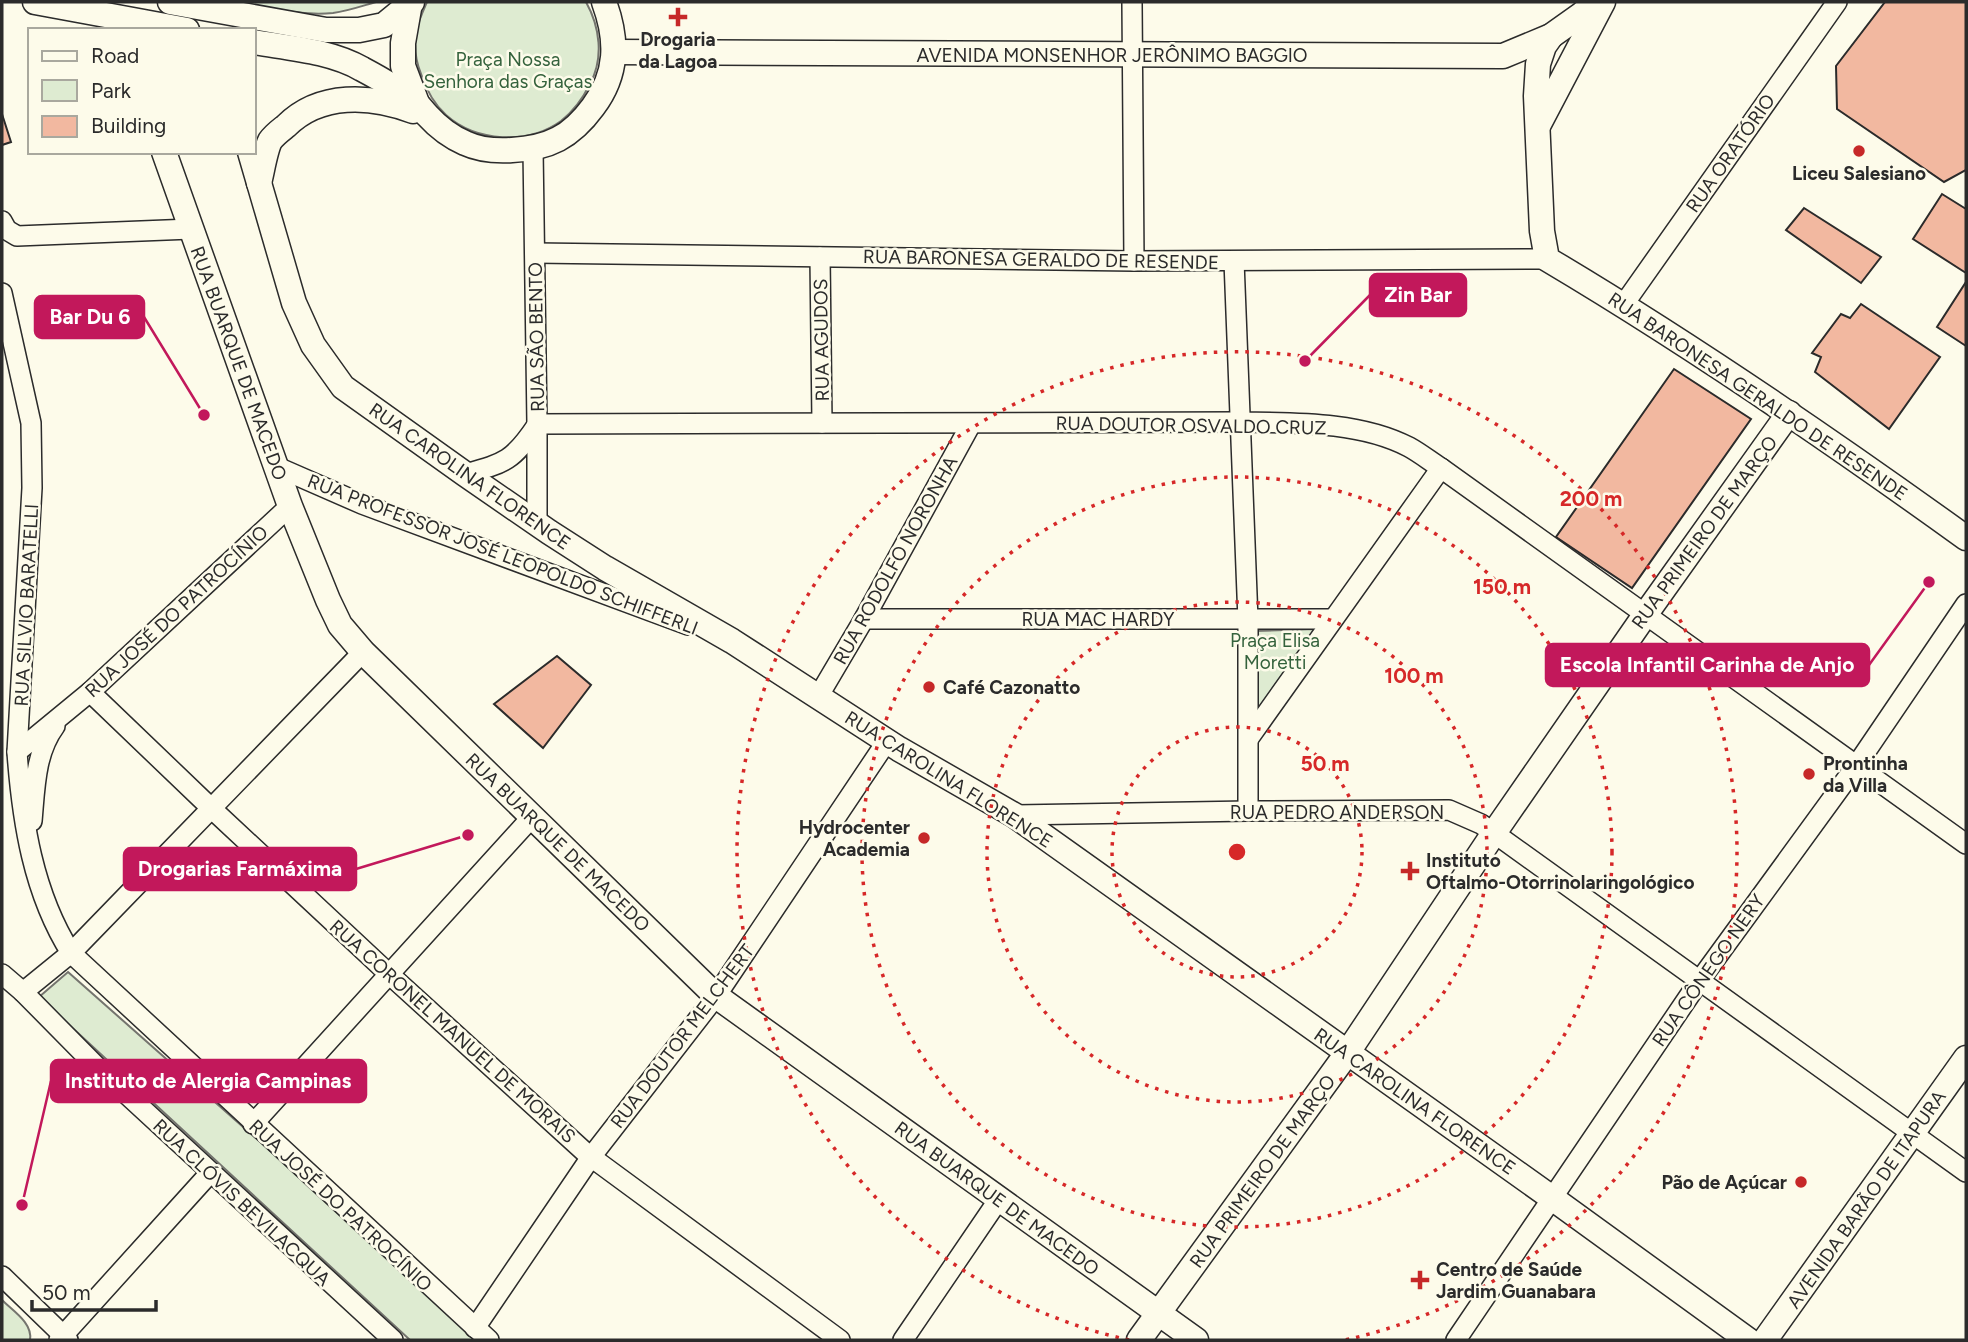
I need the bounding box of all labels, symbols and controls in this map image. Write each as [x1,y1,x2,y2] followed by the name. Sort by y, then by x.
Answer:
[670,9,686,25] marker: Drogaria da Lagoa
[28,28,256,154] legend
[639,28,717,73] place label: Drogaria da Lagoa
[91,43,139,68] text: Road
[916,44,1308,67] street label: AVENIDA MONSENHOR JERÔNIMO BAGGIO
[424,48,593,93] park label: Praça Nossa Senhora das Graças
[91,78,132,103] text: Park
[1681,90,1780,217] street label: RUA ORATÓRIO
[91,113,166,138] text: Building
[1851,143,1867,159] marker: Liceu Salesiano
[1792,162,1926,185] place label: Liceu Salesiano
[185,243,292,483] street label: RUA BUARQUE DE MACEDO
[863,245,1219,274] street label: RUA BARONESA GERALDO DE RESENDE
[524,262,549,412] street label: RUA SÃO BENTO
[1370,274,1466,316] callout: Zin Bar
[809,278,834,402] street label: RUA AGUDOS
[1384,282,1452,307] text: Zin Bar
[1604,287,1912,506] street label: RUA BARONESA GERALDO DE RESENDE
[35,296,144,338] callout: Bar Du 6
[50,304,130,329] text: Bar Du 6
[365,398,575,555] street label: RUA CAROLINA FLORENCE
[1055,412,1327,439] street label: RUA DOUTOR OSVALDO CRUZ
[1627,431,1782,633] street label: RUA PRIMEIRO DE MARÇO
[828,452,963,669] street label: RUA RODOLFO NORONHA
[304,469,701,640] street label: RUA PROFESSOR JOSÉ LEOPOLDO SCHIFFERLI
[1560,486,1622,511] text: 200 m
[10,503,43,707] street label: RUA SILVIO BARATELLI
[80,521,273,702] street label: RUA JOSÉ DO PATROCÍNIO
[1473,574,1531,599] text: 150 m
[1021,608,1175,631] street label: RUA MAC HARDY
[1230,629,1320,674] park label: Praça Elisa Moretti
[1546,644,1869,686] callout: Escola Infantil Carinha de Anjo
[1560,652,1854,677] text: Escola Infantil Carinha de Anjo
[1384,663,1444,688] text: 100 m
[943,676,1080,699] place label: Café Cazonatto
[921,679,937,695] marker: Café Cazonatto
[841,706,1057,853] street label: RUA CAROLINA FLORENCE
[461,748,655,936] street label: RUA BUARQUE DE MACEDO
[1300,751,1350,776] text: 50 m
[1823,752,1908,797] place label: Prontinha da Villa
[1801,766,1817,782] marker: Prontinha da Villa
[1230,801,1444,824] street label: RUA PEDRO ANDERSON
[799,816,910,861] place label: Hydrocenter Academia
[916,830,932,846] marker: Hydrocenter Academia
[1225,840,1249,864] centre of rings
[124,848,356,890] callout: Drogarias Farmáxima
[1426,849,1694,894] place label: Instituto Oftalmo-Otorrinolaringológico
[138,856,342,881] text: Drogarias Farmáxima
[1400,861,1420,881] marker: Instituto Oftalmo-Otorrinolaringológico
[1647,889,1770,1051] street label: RUA CÔNEGO NERY
[325,915,580,1148] street label: RUA CORONEL MANUEL DE MORAIS
[606,939,759,1133] street label: RUA DOUTOR MELCHERT
[1310,1023,1520,1180] street label: RUA CAROLINA FLORENCE
[51,1060,366,1102] callout: Instituto de Alergia Campinas
[65,1068,351,1093] text: Instituto de Alergia Campinas
[1185,1070,1340,1272] street label: RUA PRIMEIRO DE MARÇO
[1782,1086,1951,1313] street label: AVENIDA BARÃO DE ITAPURA
[148,1114,335,1291] street label: RUA CLÓVIS BEVILACQUA
[244,1115,437,1296] street label: RUA JOSÉ DO PATROCÍNIO
[890,1116,1103,1280] street label: RUA BUARQUE DE MACEDO
[1662,1171,1787,1194] place label: Pão de Açúcar
[1793,1174,1809,1190] marker: Pão de Açúcar
[1436,1258,1596,1303] place label: Centro de Saúde Jardim Guanabara
[32,1268,156,1312] scale bar
[1410,1270,1430,1290] marker: Centro de Saúde Jardim Guanabara
[42,1280,91,1305] text: 50 m

